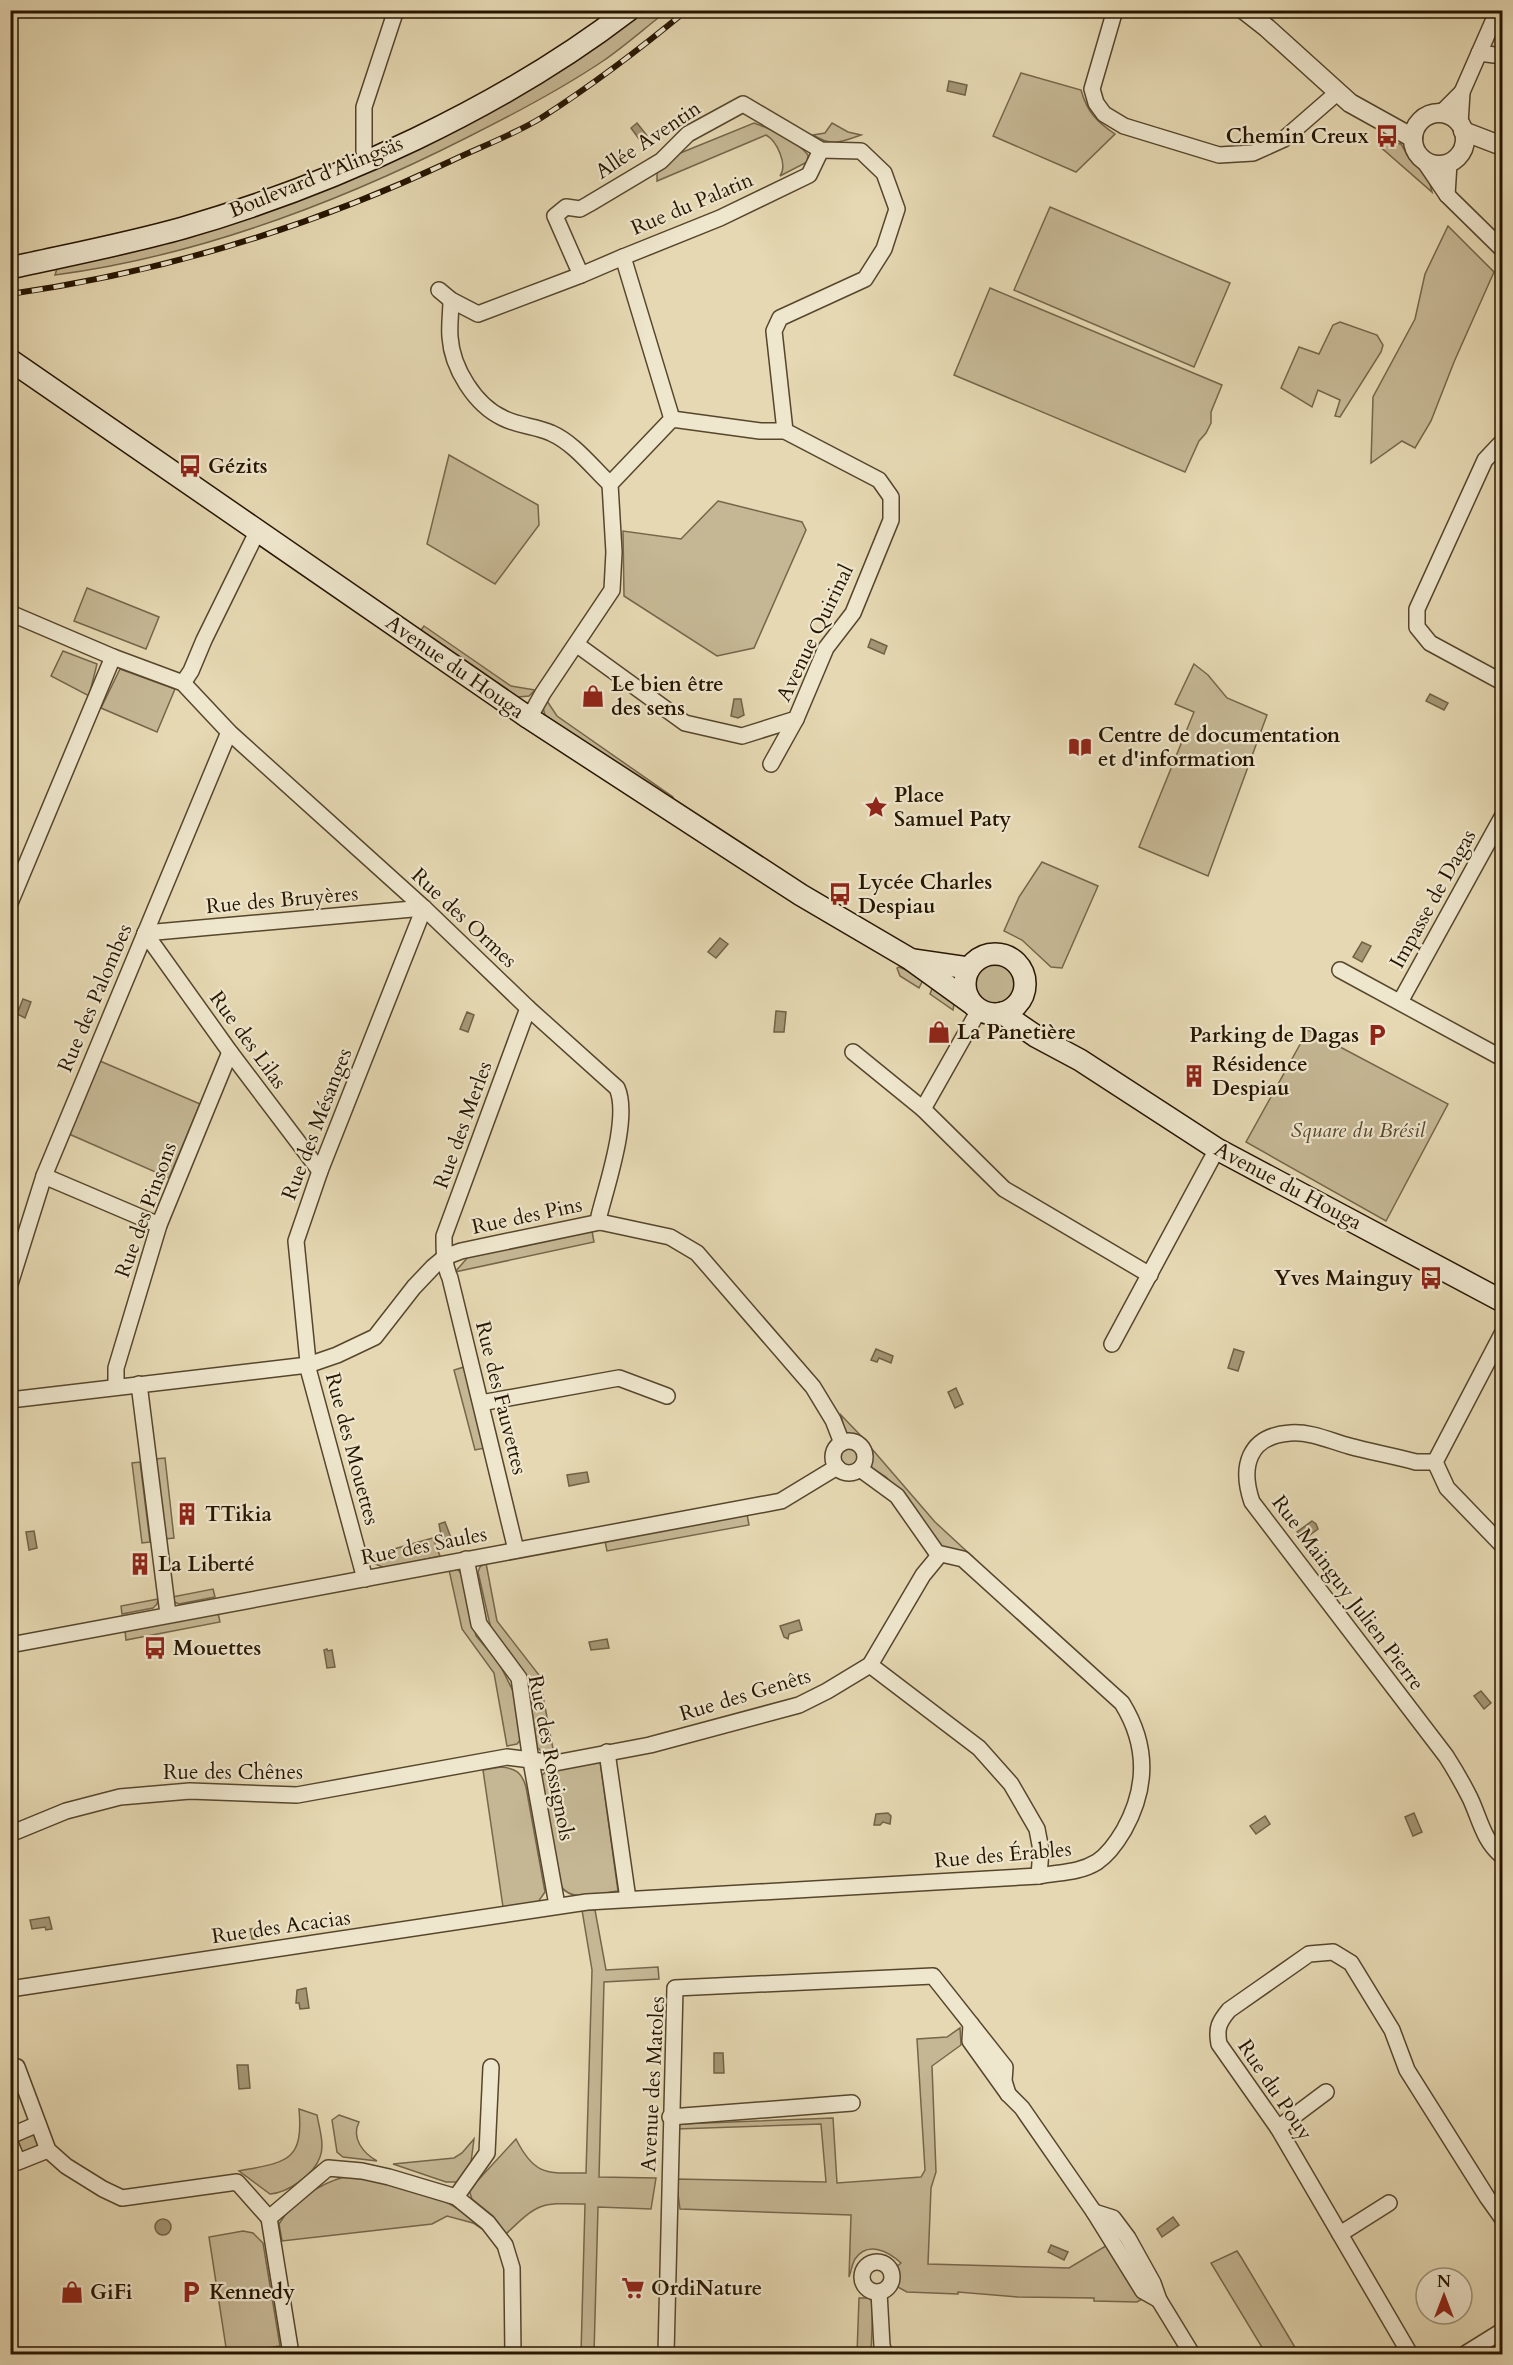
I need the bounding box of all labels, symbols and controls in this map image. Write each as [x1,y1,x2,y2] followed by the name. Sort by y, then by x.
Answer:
[589,94,707,186] street label: Allée Aventin
[1226,122,1370,151] place label: Chemin Creux
[1374,123,1400,149] bus stop icon: Chemin Creux
[225,129,407,225] street label: Boulevard d'Alingsäs
[627,165,758,243] street label: Rue du Palatin
[208,452,268,481] place label: Gézits
[177,453,203,479] bus stop icon: Gézits
[769,560,861,706] street label: Avenue Quirinal
[380,608,530,726] street label: Avenue du Houga
[611,670,724,723] place label: Le bien être des sens
[580,683,606,709] shop icon: Le bien être des sens
[1098,721,1341,774] place label: Centre de documentation et d'information
[1067,734,1093,760] library icon: Centre de documentation et d'information
[894,781,1011,834] place label: Place Samuel Paty
[863,794,889,820] place icon: Place Samuel Paty
[1383,824,1483,974] street label: Impasse de Dagas
[405,861,523,975] street label: Rue des Ormes
[858,868,992,921] place label: Lycée Charles Despiau
[205,879,359,921] street label: Rue des Bruyères
[827,881,853,907] bus stop icon: Lycée Charles Despiau
[51,919,139,1077] street label: Rue des Palombes
[203,985,293,1095] street label: Rue des Lilas
[957,1018,1076,1047] place label: La Panetière
[926,1019,952,1045] shop icon: La Panetière
[1189,1021,1359,1050] place label: Parking de Dagas
[1364,1022,1390,1048] parking icon: Parking de Dagas
[275,1044,359,1204] street label: Rue des Mésanges
[1212,1050,1308,1103] place label: Résidence Despiau
[427,1057,499,1193] street label: Rue des Merles
[1181,1063,1207,1089] building icon: Résidence Despiau
[1291,1116,1427,1145] park label: Square du Brésil
[1209,1135,1367,1237] street label: Avenue du Houga
[108,1138,184,1282] street label: Rue des Pinsons
[469,1190,585,1242] street label: Rue des Pins
[1274,1264,1413,1293] place label: Yves Mainguy
[1418,1265,1444,1291] bus stop icon: Yves Mainguy
[468,1318,534,1478] street label: Rue des Fauvettes
[318,1370,386,1528] street label: Rue des Mouettes
[1265,1489,1431,1697] street label: Rue Mainguy Julien Pierre
[205,1500,272,1529] place label: TTikia
[174,1501,200,1527] building icon: TTikia
[359,1520,489,1572] street label: Rue des Saules
[158,1550,255,1579] place label: La Liberté
[127,1551,153,1577] building icon: La Liberté
[173,1634,261,1663] place label: Mouettes
[142,1635,168,1661] bus stop icon: Mouettes
[676,1661,814,1729] street label: Rue des Genêts
[521,1673,581,1843] street label: Rue des Rossignols
[163,1758,303,1787] street label: Rue des Chênes
[933,1835,1073,1875] street label: Rue des Érables
[210,1903,352,1951] street label: Rue des Acacias
[634,1995,672,2173] street label: Avenue des Matoles
[1231,2034,1319,2146] street label: Rue du Pouy
[1414,2266,1474,2326] north arrow
[1437,2271,1451,2293] text: N
[651,2274,762,2303] place label: OrdiNature
[620,2275,646,2301] supermarket icon: OrdiNature
[90,2278,133,2307] place label: GiFi
[209,2278,295,2307] place label: Kennedy
[59,2279,85,2305] shop icon: GiFi
[178,2279,204,2305] parking icon: Kennedy

